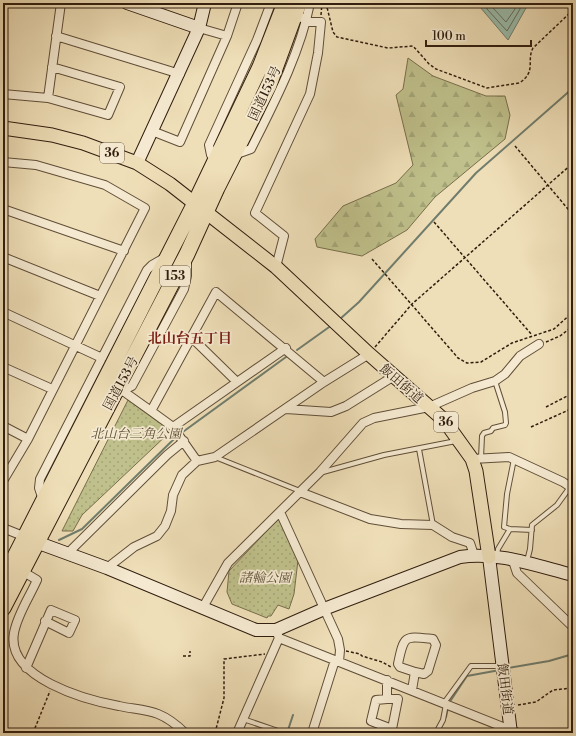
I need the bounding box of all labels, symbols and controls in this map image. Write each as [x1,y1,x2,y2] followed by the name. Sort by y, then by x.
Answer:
[426,22,531,48] scale bar
[432,29,466,44] text: 100 m
[245,63,285,124] street label: 国道153号
[100,143,124,163] road number: 36
[160,266,190,286] road number: 153
[148,330,232,348] district label: 北山台五丁目
[100,354,142,413] street label: 国道153号
[376,361,426,407] street label: 飯田街道
[434,412,458,432] road number: 36
[90,426,183,442] park label: 北山台三角公園
[239,570,293,586] park label: 諸輪公園
[494,662,516,716] street label: 飯田街道

